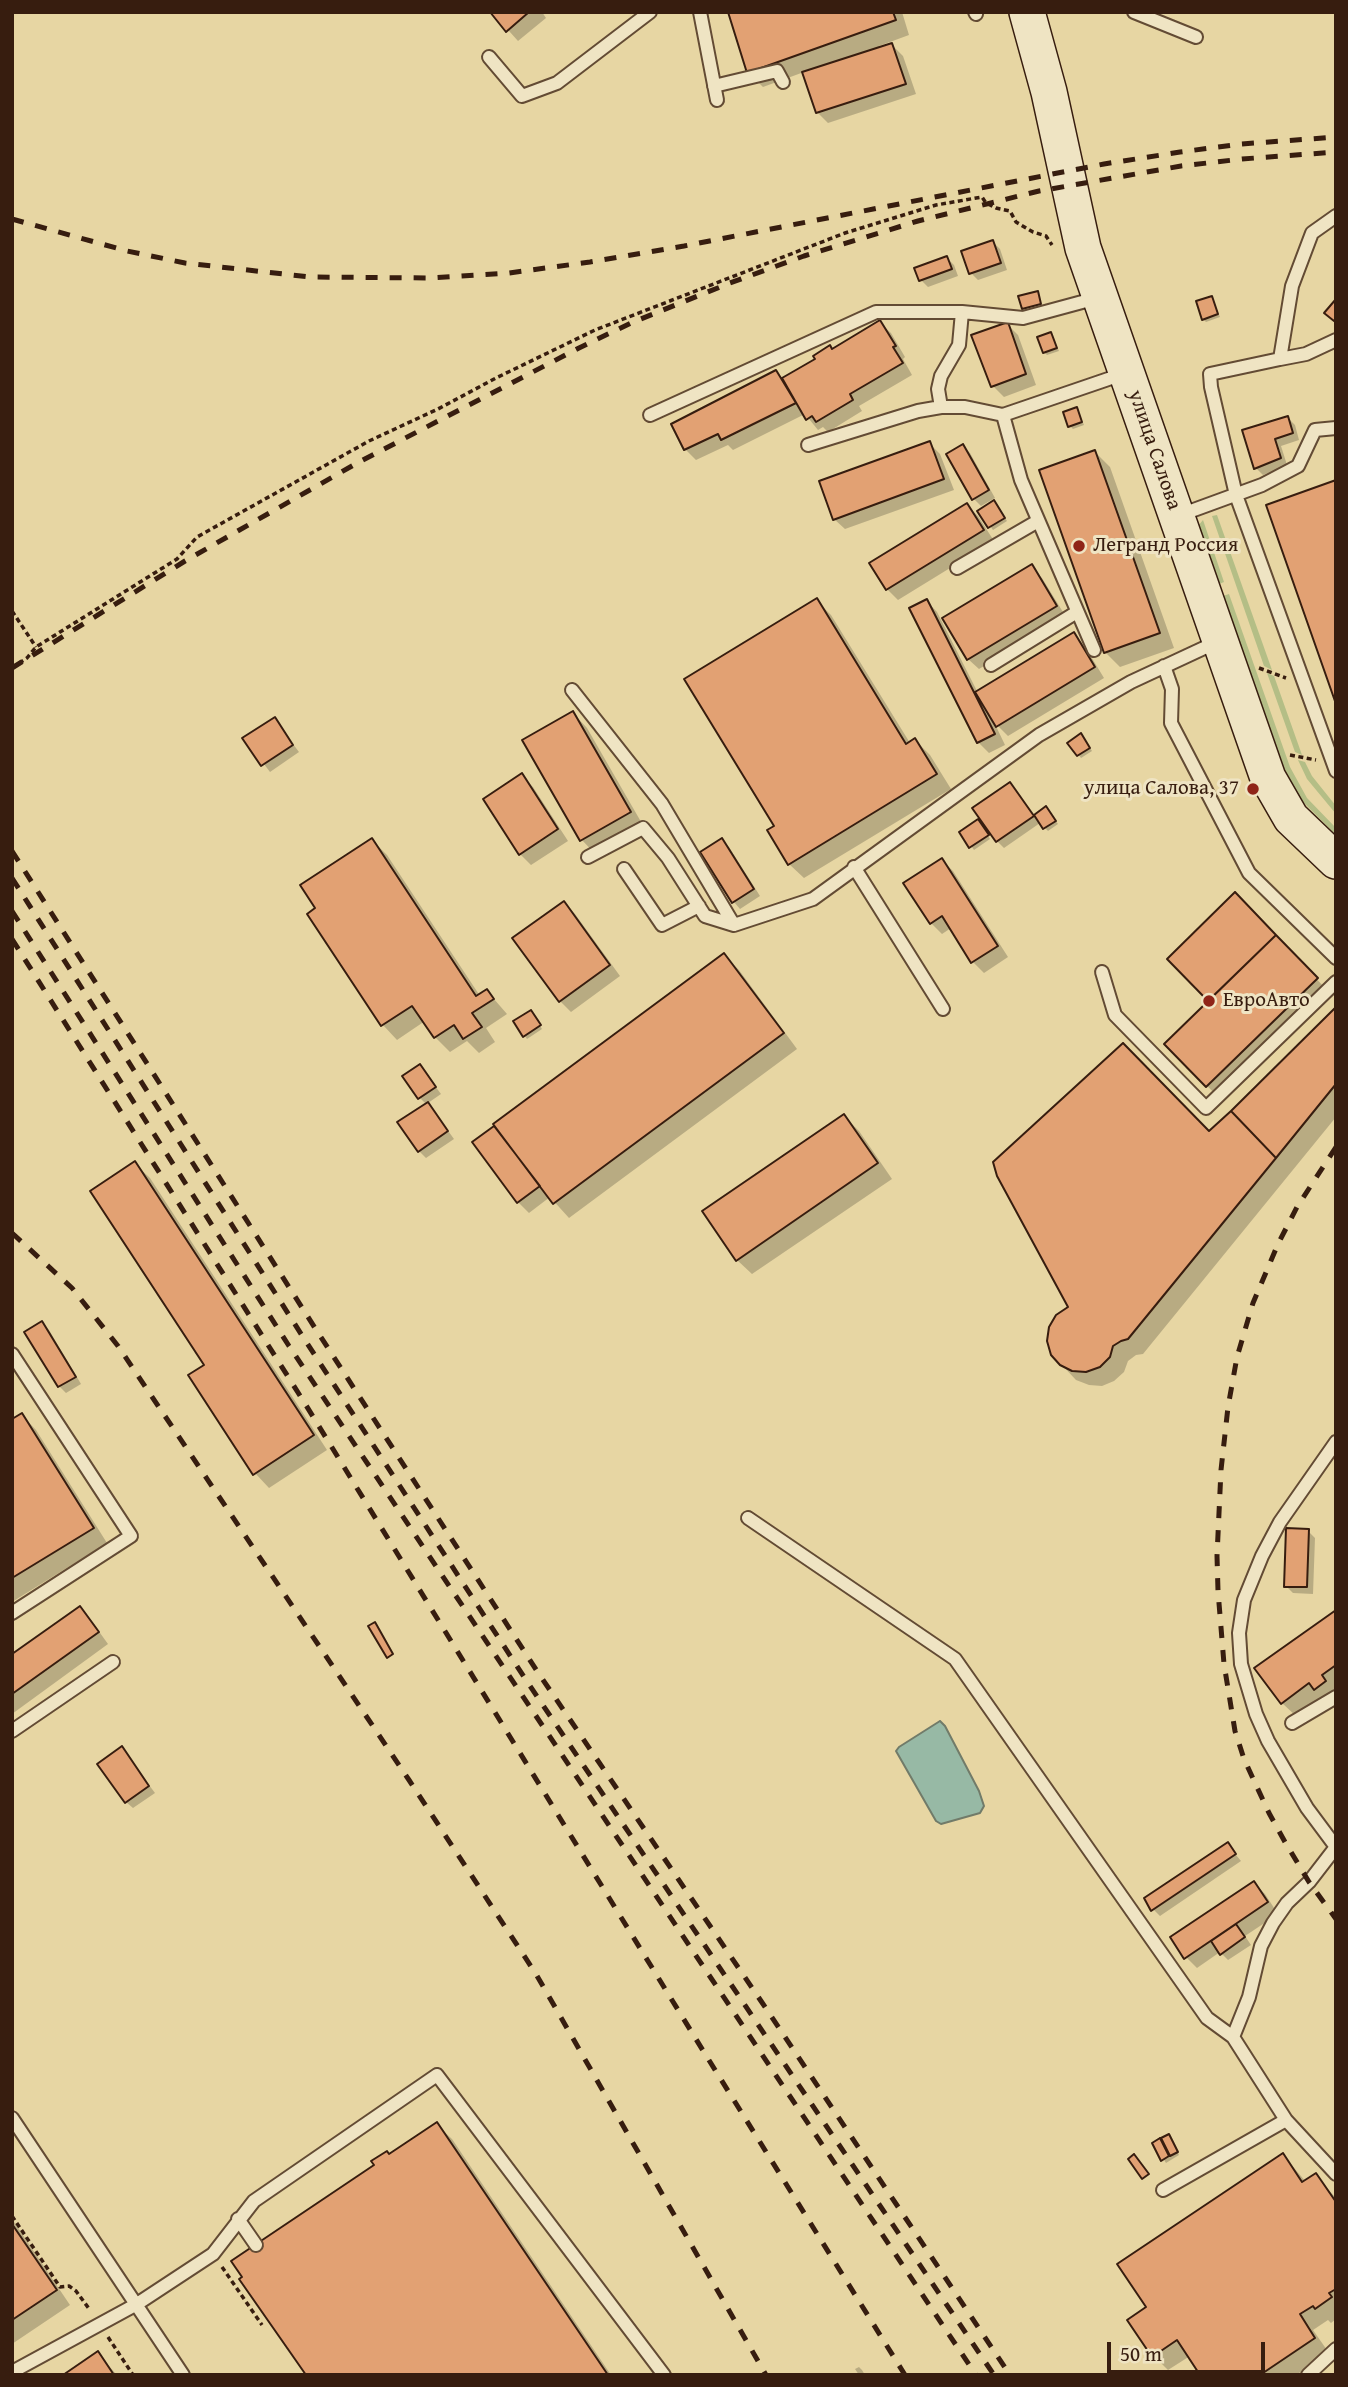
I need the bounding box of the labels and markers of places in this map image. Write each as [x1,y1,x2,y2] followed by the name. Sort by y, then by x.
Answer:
[1093,533,1238,559] place label: Легранд Россия
[1071,538,1087,554] marker: Легранд Россия
[1084,776,1239,802] place label: улица Салова, 37
[1245,781,1261,797] marker: улица Салова, 37
[1223,988,1310,1014] place label: ЕвроАвто
[1201,993,1217,1009] marker: ЕвроАвто

